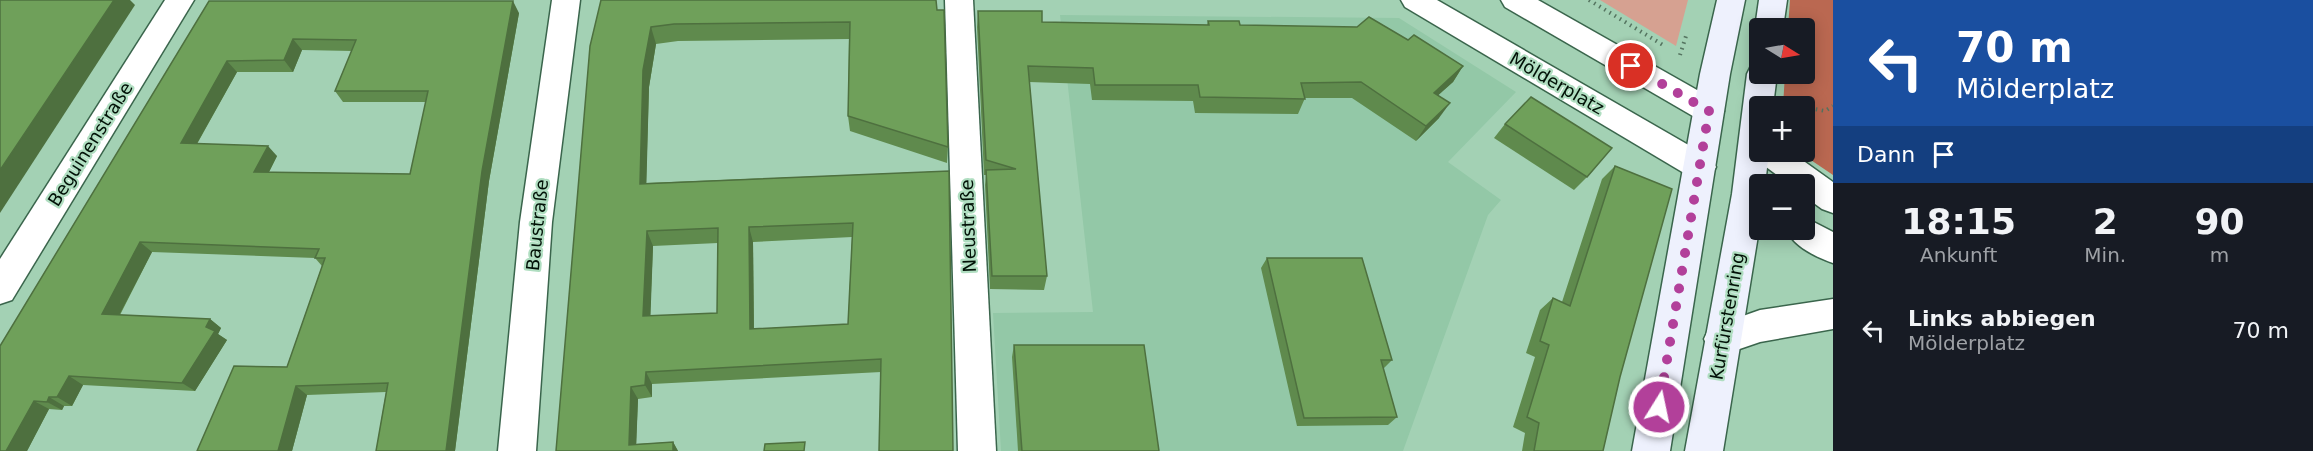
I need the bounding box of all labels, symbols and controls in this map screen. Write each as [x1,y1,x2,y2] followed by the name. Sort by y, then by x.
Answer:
[1749,18,1815,84] north arrow
[1749,18,1815,240] map controls
[1956,23,2073,72] text: 70 m
[1857,24,1935,102] icon: left
[1605,40,1656,91] pin
[1506,48,1608,118] street label: Mölderplatz
[1614,49,1647,82] icon: arrive
[1956,73,2114,104] text: Mölderplatz
[43,78,137,210] street label: Beguinenstraße
[1749,96,1815,162] button: +
[1927,138,1960,171] icon: arrive
[1857,142,1915,167] text: Dann
[1749,174,1815,240] button: −
[522,178,552,272] street label: Baustraße
[956,179,980,273] street label: Neustraße
[1901,201,2016,242] text: 18:15
[2093,201,2118,242] text: 2
[2195,201,2245,242] text: 90
[1920,243,1997,267] text: Ankunft
[2084,243,2126,267] text: Min.
[2210,243,2229,267] text: m
[1705,251,1749,381] street label: Kurfürstenring
[1908,306,2096,331] text: Links abbiegen
[1857,314,1890,347] icon: left
[2233,318,2289,343] text: 70 m
[1908,331,2025,355] text: Mölderplatz
[1627,375,1691,439] position arrow

